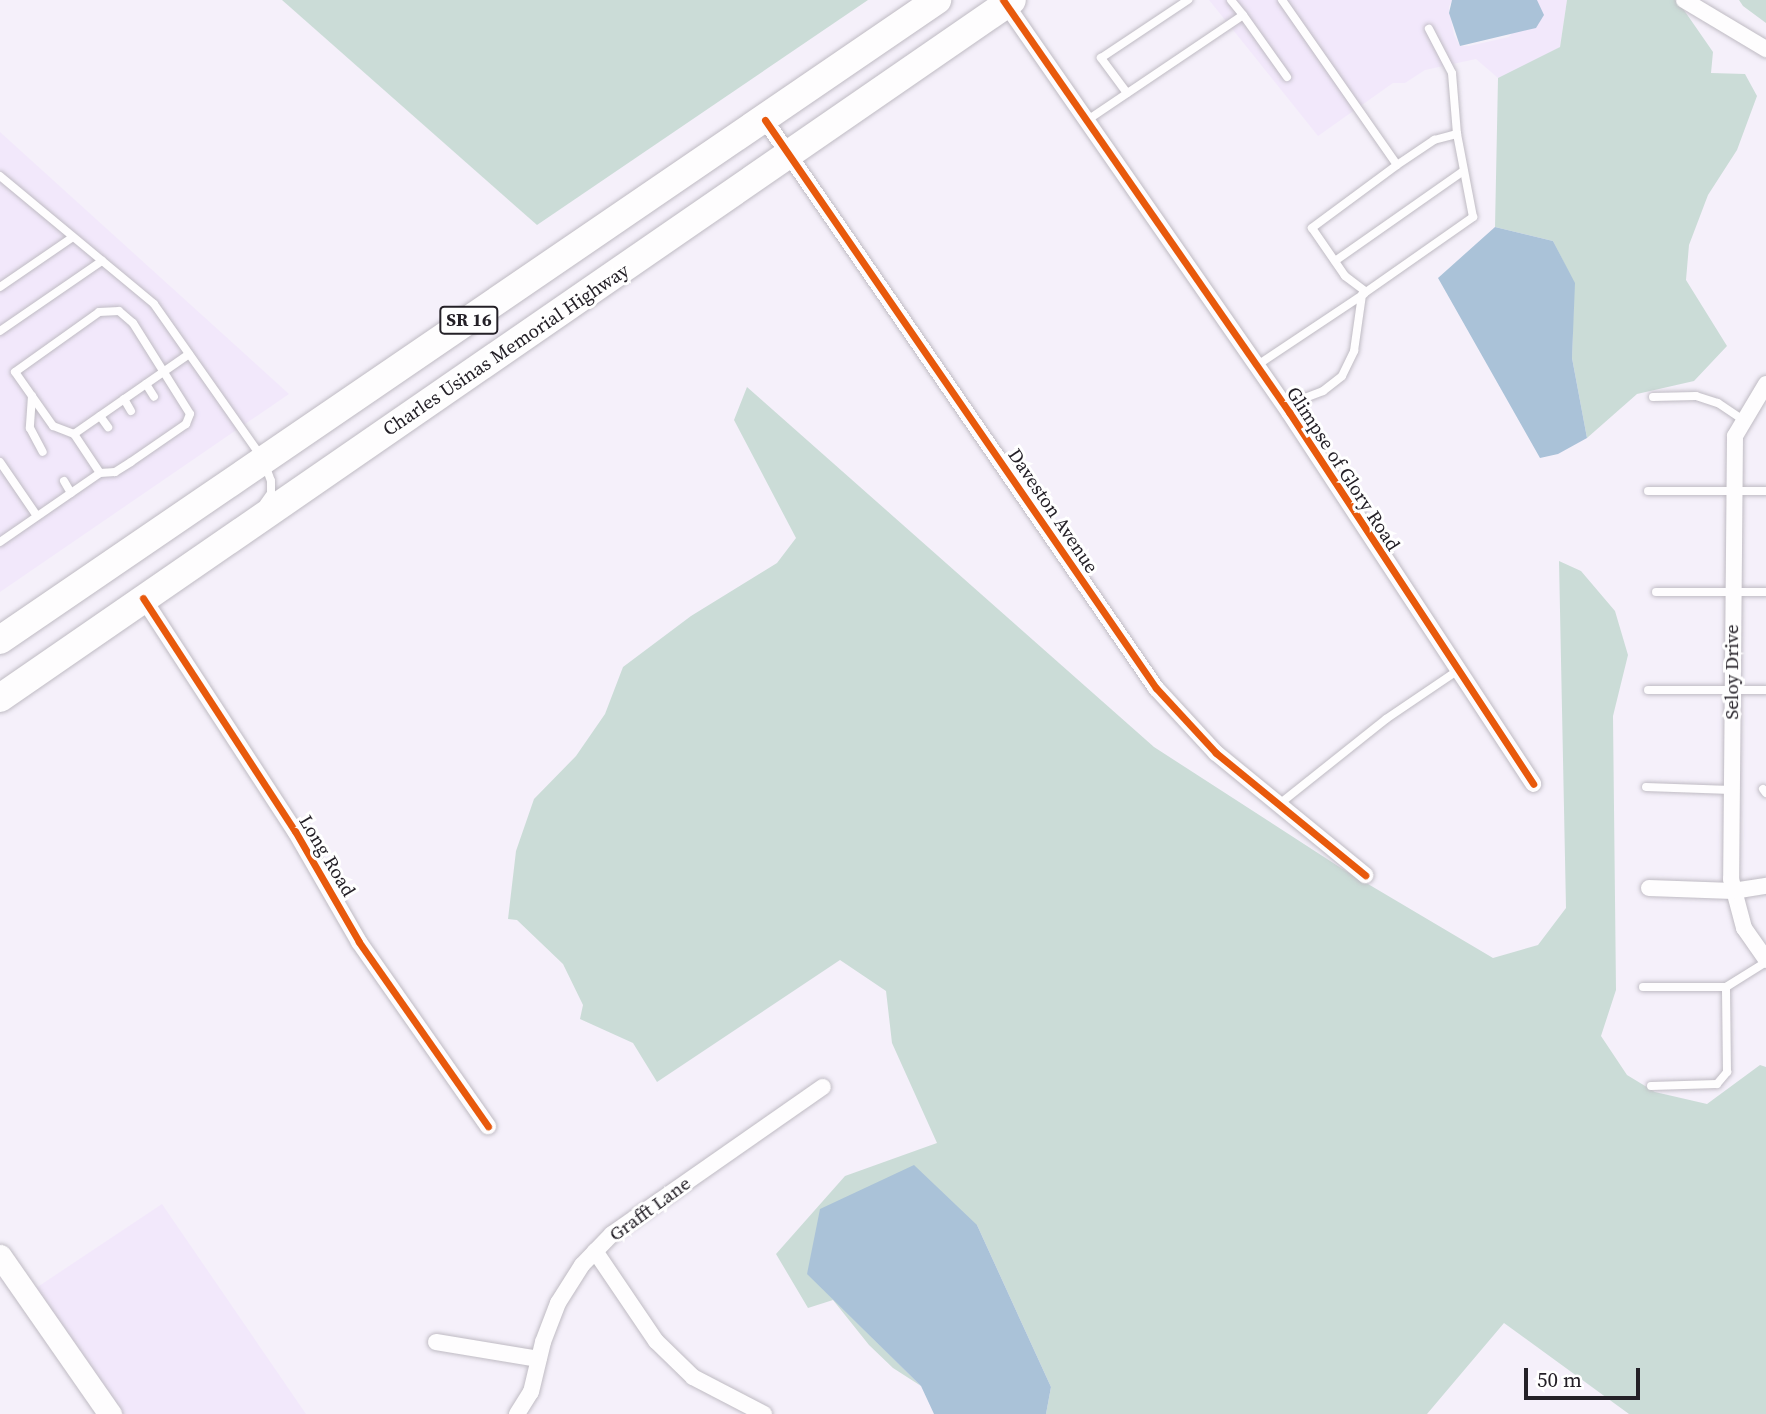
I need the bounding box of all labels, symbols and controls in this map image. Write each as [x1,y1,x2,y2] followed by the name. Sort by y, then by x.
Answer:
[379,259,633,441] street label: Charles Usinas Memorial Highway
[439,306,499,334] road number: SR 16
[1282,383,1404,555] street label: Glimpse of Glory Road
[1003,445,1103,577] street label: Daveston Avenue
[1721,624,1743,720] street label: Seloy Drive
[294,811,360,901] street label: Long Road
[605,1172,695,1246] street label: Grafft Lane
[1528,1354,1644,1398] scale bar
[1537,1365,1582,1394] text: 50 m

